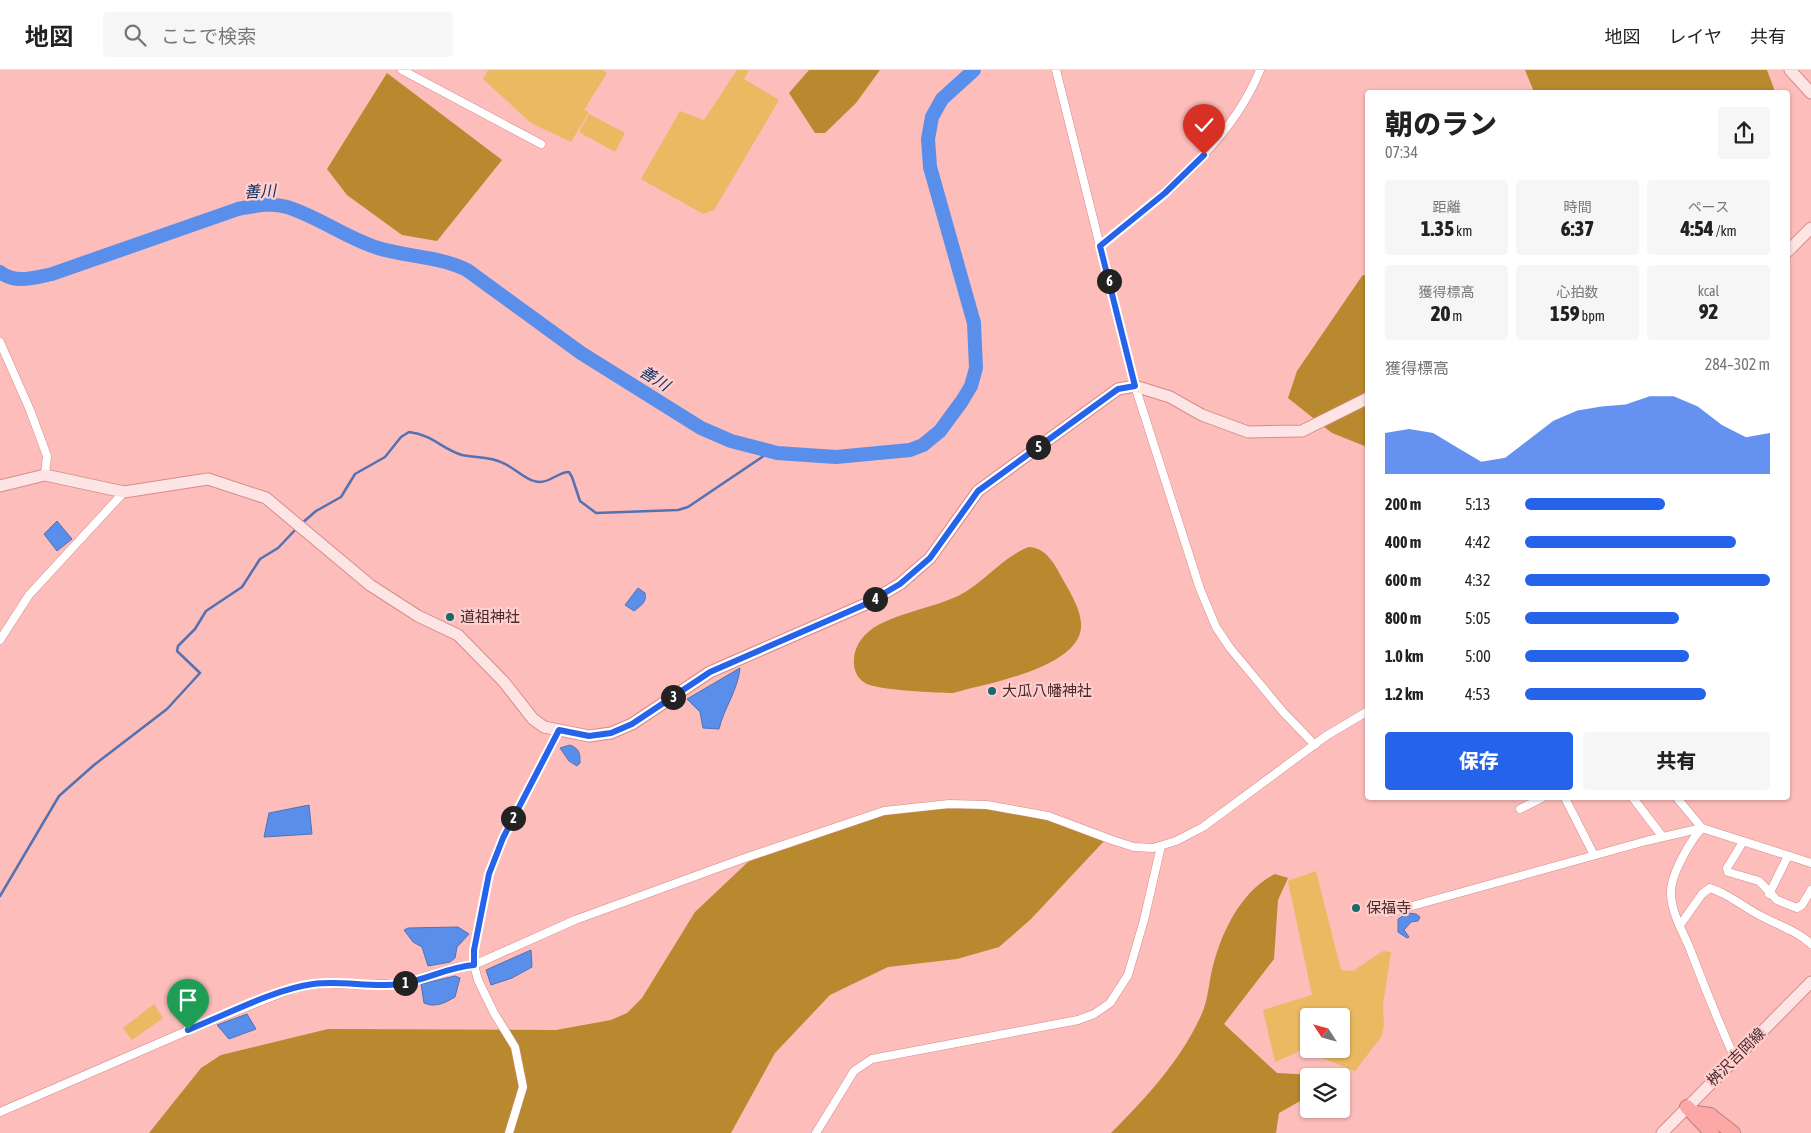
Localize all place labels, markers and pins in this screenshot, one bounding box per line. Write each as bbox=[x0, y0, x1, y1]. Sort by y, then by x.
pin bbox=[1183, 104, 1225, 155]
pin: 6 bbox=[1096, 268, 1122, 294]
pin: 5 bbox=[1026, 434, 1050, 460]
pin: 4 bbox=[862, 586, 888, 612]
place label: 道祖神社 bbox=[460, 608, 520, 625]
marker: 道祖神社 bbox=[444, 611, 456, 623]
place label: 大瓜八幡神社 bbox=[1002, 682, 1092, 699]
pin: 3 bbox=[660, 684, 686, 710]
marker: 大瓜八幡神社 bbox=[986, 685, 998, 697]
pin: 2 bbox=[500, 806, 526, 830]
place label: 保福寺 bbox=[1366, 899, 1411, 916]
marker: 保福寺 bbox=[1350, 902, 1362, 914]
pin: 1 bbox=[392, 970, 418, 996]
pin bbox=[167, 979, 209, 1030]

